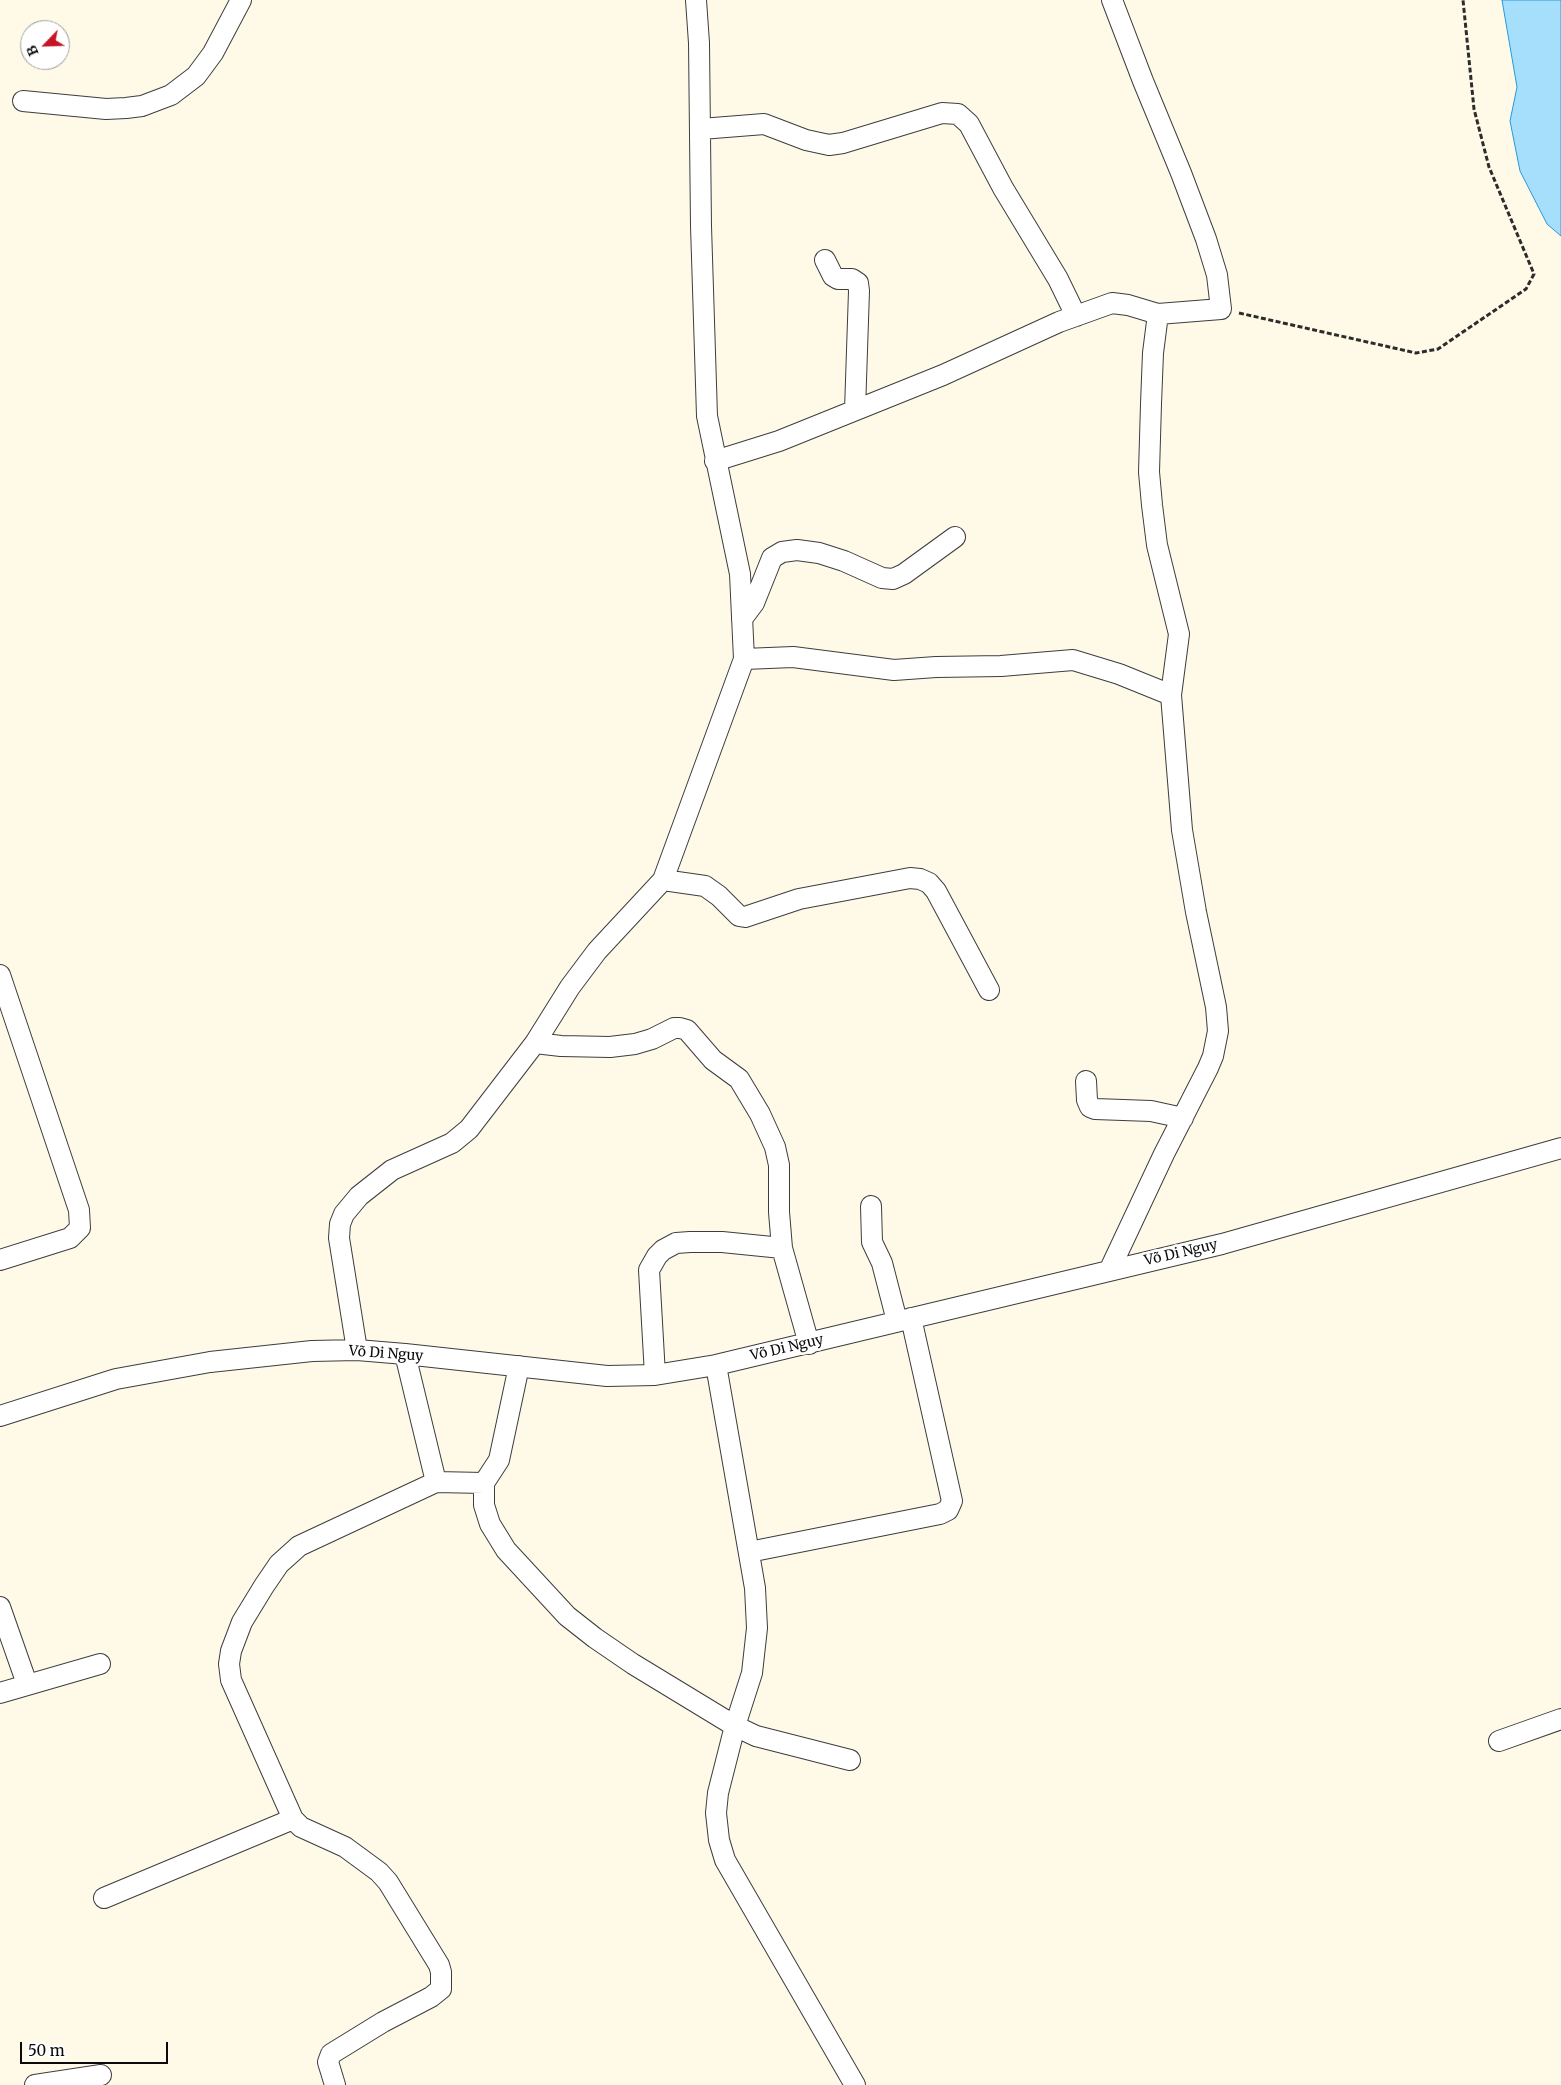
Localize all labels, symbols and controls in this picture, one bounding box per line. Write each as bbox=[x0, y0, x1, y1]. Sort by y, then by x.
north arrow bbox=[20, 20, 70, 70]
text: B bbox=[22, 43, 42, 59]
street label: Võ Di Nguy bbox=[1143, 1236, 1219, 1270]
street label: Võ Di Nguy bbox=[749, 1331, 825, 1365]
street label: Võ Di Nguy bbox=[348, 1343, 424, 1365]
scale bar bbox=[22, 2032, 170, 2064]
text: 50 m bbox=[28, 2041, 65, 2060]

